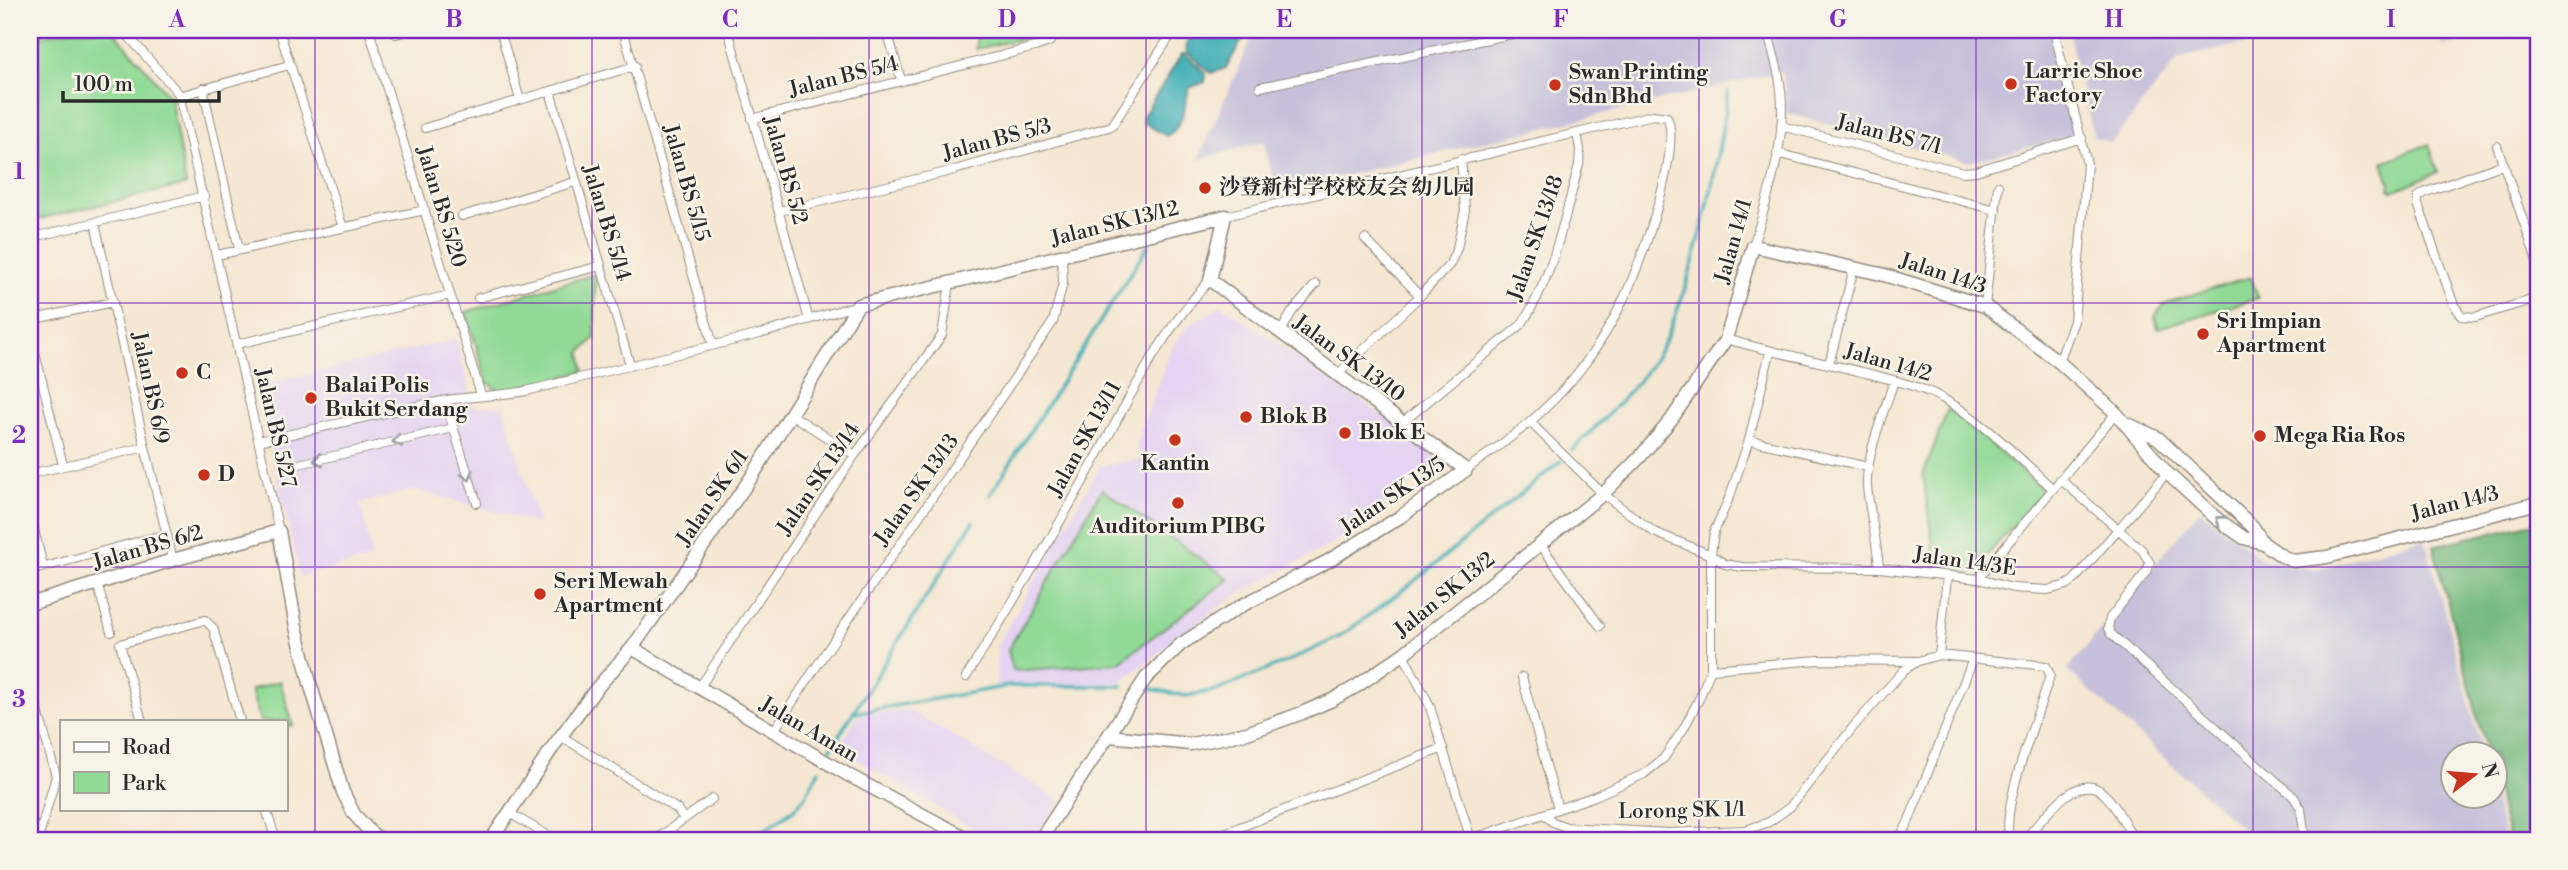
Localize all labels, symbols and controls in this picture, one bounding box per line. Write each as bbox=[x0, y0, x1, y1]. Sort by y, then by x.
text: A bbox=[168, 6, 186, 34]
text: B bbox=[445, 6, 463, 34]
text: C bbox=[722, 6, 738, 34]
text: D bbox=[998, 6, 1016, 34]
text: E bbox=[1276, 6, 1292, 34]
text: F bbox=[1553, 6, 1569, 34]
text: G bbox=[1829, 6, 1847, 34]
text: H bbox=[2105, 6, 2124, 34]
text: I bbox=[2387, 6, 2396, 34]
street label: Jalan BS 5/4 bbox=[785, 51, 902, 103]
place label: Larrie Shoe Factory bbox=[2025, 59, 2143, 109]
scale bar bbox=[63, 60, 219, 104]
place label: Swan Printing Sdn Bhd bbox=[1569, 60, 1709, 110]
text: 100 m bbox=[74, 72, 133, 98]
marker: Larrie Shoe Factory bbox=[2003, 76, 2019, 92]
marker: Swan Printing Sdn Bhd bbox=[1547, 77, 1563, 93]
street label: Jalan BS 7/1 bbox=[1832, 109, 1945, 161]
street label: Jalan BS 5/2 bbox=[757, 112, 813, 227]
street label: Jalan BS 5/3 bbox=[939, 113, 1054, 167]
street label: Jalan BS 5/15 bbox=[657, 121, 715, 245]
street label: Jalan BS 5/20 bbox=[410, 142, 472, 271]
text: 1 bbox=[13, 158, 25, 186]
street label: Jalan BS 5/14 bbox=[576, 161, 636, 284]
street label: Jalan SK 13/18 bbox=[1502, 172, 1570, 305]
place label: 沙登新村学校校友会 幼儿园 bbox=[1219, 175, 1474, 201]
marker: 沙登新村学校校友会 幼儿园 bbox=[1197, 180, 1213, 196]
street label: Jalan SK 13/12 bbox=[1047, 196, 1182, 253]
street label: Jalan 14/1 bbox=[1709, 196, 1758, 287]
street label: Jalan 14/3 bbox=[1895, 247, 1990, 300]
street label: Jalan SK 13/10 bbox=[1287, 309, 1410, 408]
place label: Sri Impian Apartment bbox=[2216, 309, 2327, 359]
marker: Sri Impian Apartment bbox=[2195, 326, 2211, 342]
street label: Jalan BS 6/9 bbox=[125, 329, 175, 446]
street label: Jalan 14/2 bbox=[1840, 338, 1935, 388]
place label: C bbox=[196, 360, 211, 386]
street label: Jalan BS 5/27 bbox=[248, 364, 302, 491]
marker: C bbox=[174, 365, 190, 381]
place label: Balai Polis Bukit Serdang bbox=[325, 373, 468, 423]
street label: Jalan SK 13/11 bbox=[1042, 377, 1127, 502]
marker: Balai Polis Bukit Serdang bbox=[303, 390, 319, 406]
place label: Blok B bbox=[1260, 404, 1327, 430]
marker: Blok B bbox=[1238, 409, 1254, 425]
street label: Jalan SK 13/14 bbox=[771, 418, 866, 541]
place label: Blok E bbox=[1359, 420, 1425, 446]
text: 2 bbox=[12, 422, 26, 450]
place label: Mega Ria Ros bbox=[2274, 423, 2405, 449]
marker: Blok E bbox=[1337, 425, 1353, 441]
marker: Mega Ria Ros bbox=[2252, 428, 2268, 444]
street label: Jalan SK 13/13 bbox=[868, 429, 965, 552]
marker: Kantin bbox=[1167, 432, 1183, 448]
one-way arrow bbox=[391, 433, 403, 448]
street label: Jalan SK 6/1 bbox=[671, 445, 755, 552]
one-way arrow bbox=[312, 451, 324, 466]
place label: Kantin bbox=[1141, 451, 1209, 477]
street label: Jalan SK 13/5 bbox=[1335, 451, 1450, 541]
place label: D bbox=[218, 462, 235, 488]
marker: D bbox=[196, 467, 212, 483]
one-way arrow bbox=[460, 469, 474, 481]
street label: Jalan 14/3 bbox=[2407, 481, 2502, 528]
marker: Auditorium PIBG bbox=[1170, 495, 1186, 511]
place label: Auditorium PIBG bbox=[1089, 514, 1266, 540]
one-way arrow bbox=[2215, 516, 2227, 529]
street label: Jalan BS 6/2 bbox=[89, 520, 206, 576]
street label: Jalan 14/3E bbox=[1911, 542, 2018, 582]
street label: Jalan SK 13/2 bbox=[1389, 547, 1500, 644]
place label: Seri Mewah Apartment bbox=[553, 569, 668, 619]
marker: Seri Mewah Apartment bbox=[532, 586, 548, 602]
text: 3 bbox=[12, 686, 26, 714]
street label: Jalan Aman bbox=[754, 691, 863, 769]
legend bbox=[60, 720, 287, 810]
text: Road bbox=[122, 735, 171, 761]
north arrow bbox=[2438, 740, 2508, 810]
text: N bbox=[2476, 760, 2503, 781]
text: Park bbox=[122, 771, 167, 797]
street label: Lorong SK 1/1 bbox=[1618, 797, 1746, 825]

